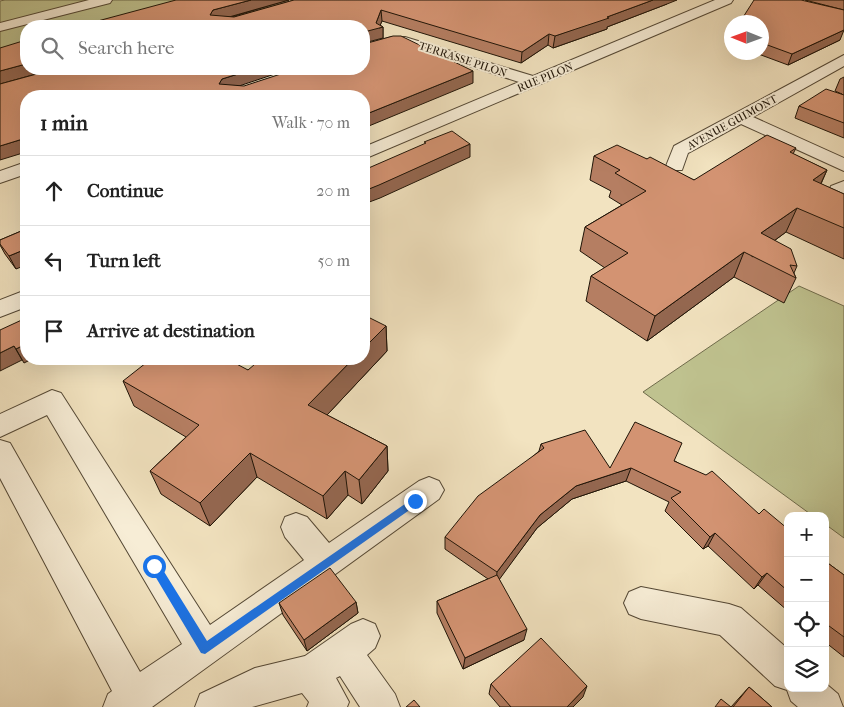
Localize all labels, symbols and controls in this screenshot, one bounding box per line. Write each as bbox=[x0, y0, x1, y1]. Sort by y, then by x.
north arrow bbox=[724, 15, 769, 60]
search box bbox=[20, 20, 370, 75]
icon: search bbox=[38, 34, 66, 62]
text: Search here bbox=[78, 37, 174, 59]
street label: TERRASSE PILON bbox=[417, 39, 509, 80]
street label: RUE PILON bbox=[515, 60, 576, 95]
street label: AVENUE GUIMONT bbox=[684, 92, 780, 153]
text: 1 min bbox=[40, 111, 88, 135]
text: Walk · 70 m bbox=[272, 113, 350, 132]
icon: ahead bbox=[40, 177, 68, 205]
text: Continue bbox=[87, 180, 163, 202]
text: 20 m bbox=[316, 181, 350, 200]
icon: left bbox=[40, 247, 68, 275]
text: Turn left bbox=[87, 250, 161, 272]
text: 50 m bbox=[318, 251, 350, 270]
icon: arrive bbox=[40, 317, 68, 345]
text: Arrive at destination bbox=[87, 320, 255, 342]
route end bbox=[404, 490, 427, 513]
map controls bbox=[784, 512, 829, 692]
button: + bbox=[784, 512, 829, 557]
route start bbox=[143, 555, 166, 578]
button: − bbox=[784, 557, 829, 602]
button: locate bbox=[784, 602, 829, 647]
button: layers bbox=[784, 647, 829, 692]

